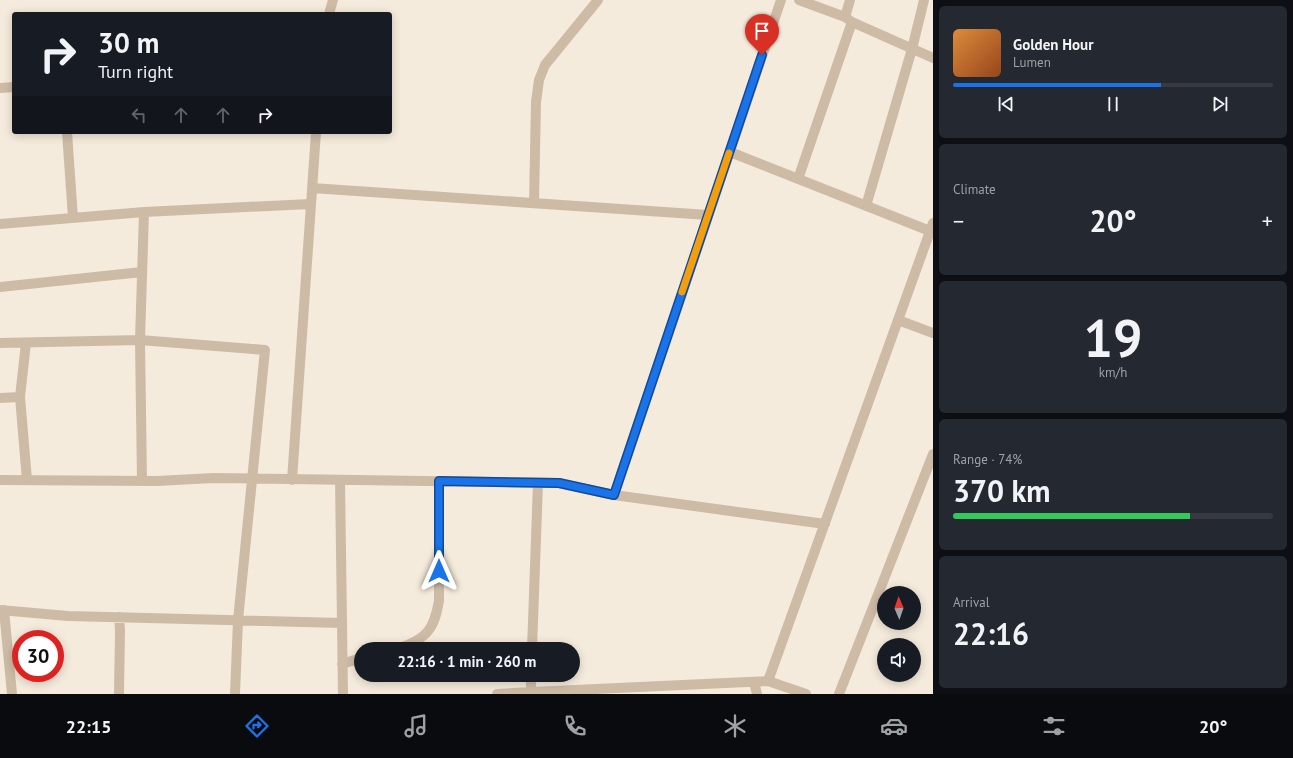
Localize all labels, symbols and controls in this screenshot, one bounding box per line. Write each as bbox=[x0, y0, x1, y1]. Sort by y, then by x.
pin bbox=[745, 14, 779, 55]
icon: arrive bbox=[751, 20, 773, 42]
text: 30 m bbox=[98, 24, 159, 61]
icon: right bbox=[32, 28, 84, 80]
text: Golden Hour bbox=[1013, 35, 1093, 54]
text: Lumen bbox=[1013, 54, 1051, 71]
text: Turn right bbox=[98, 60, 173, 83]
icon: previous bbox=[995, 93, 1017, 115]
icon: pause bbox=[1102, 93, 1124, 115]
icon: next bbox=[1209, 93, 1231, 115]
icon: left bbox=[128, 104, 150, 126]
icon: ahead bbox=[170, 104, 192, 126]
icon: ahead bbox=[212, 104, 234, 126]
icon: right bbox=[254, 104, 276, 126]
text: Climate bbox=[953, 181, 996, 198]
text: 20° bbox=[1089, 201, 1137, 240]
text: − bbox=[953, 207, 964, 235]
text: + bbox=[1262, 207, 1273, 235]
text: 19 bbox=[1084, 304, 1142, 371]
text: km/h bbox=[1099, 364, 1127, 381]
text: Range · 74% bbox=[953, 451, 1022, 468]
text: 370 km bbox=[953, 471, 1051, 510]
position arrow bbox=[418, 550, 460, 592]
north arrow bbox=[877, 586, 921, 630]
map controls bbox=[877, 586, 921, 682]
text: Arrival bbox=[953, 594, 989, 611]
text: 22:16 bbox=[953, 614, 1029, 653]
speed limit sign: 30 bbox=[12, 630, 64, 682]
button: sound bbox=[877, 638, 921, 682]
text: 22:16 · 1 min · 260 m bbox=[398, 652, 536, 671]
icon: directions bbox=[243, 712, 271, 740]
icon: music bbox=[402, 712, 430, 740]
icon: phone bbox=[561, 712, 589, 740]
icon: climate bbox=[721, 712, 749, 740]
icon: car bbox=[880, 712, 908, 740]
icon: filters bbox=[1040, 712, 1068, 740]
text: 22:15 bbox=[66, 715, 111, 738]
text: 20° bbox=[1199, 715, 1227, 738]

